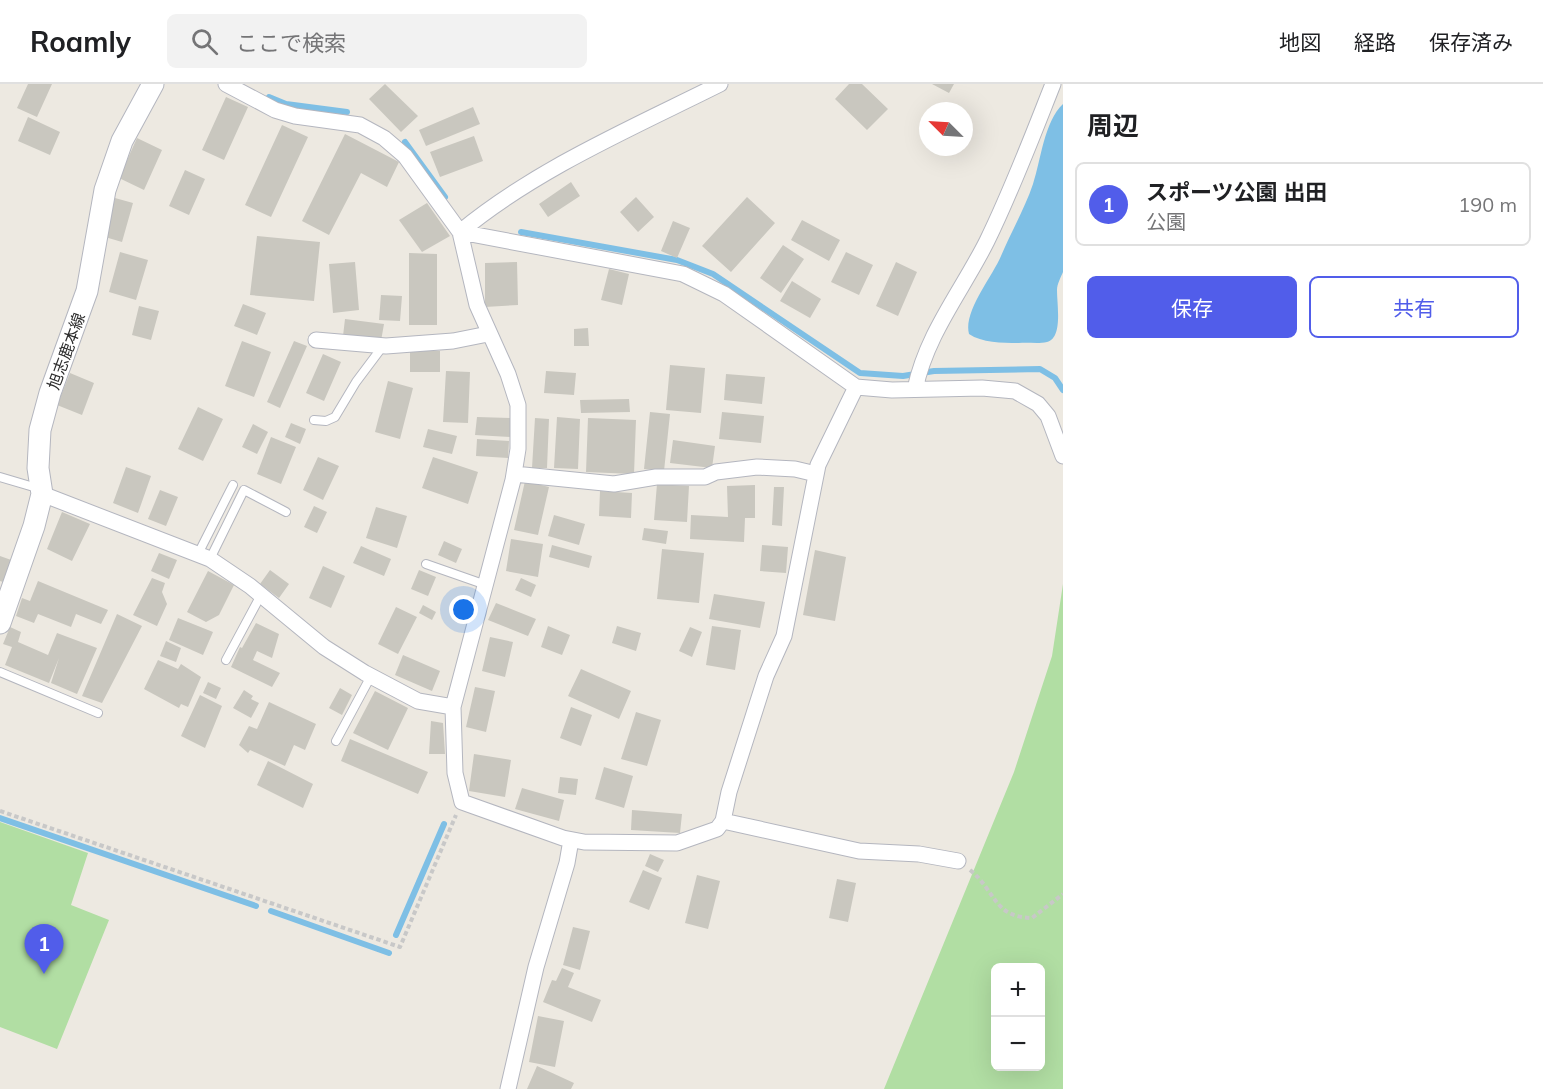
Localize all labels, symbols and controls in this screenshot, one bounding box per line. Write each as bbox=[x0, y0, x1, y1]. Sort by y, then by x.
search box bbox=[167, 14, 587, 68]
text: Roamly bbox=[30, 24, 131, 59]
icon: search bbox=[188, 25, 221, 58]
text: ここで検索 bbox=[236, 29, 346, 57]
text: 地図 bbox=[1279, 29, 1321, 55]
text: 経路 bbox=[1354, 29, 1396, 55]
text: 保存済み bbox=[1429, 29, 1513, 55]
north arrow bbox=[919, 102, 973, 156]
text: 周辺 bbox=[1087, 109, 1139, 142]
text: スポーツ公園 出田 bbox=[1146, 178, 1328, 206]
text: 1 bbox=[1103, 192, 1115, 217]
text: 190 m bbox=[1458, 192, 1517, 217]
text: 公園 bbox=[1146, 209, 1186, 234]
button: 保存 bbox=[1087, 276, 1297, 338]
button: 共有 bbox=[1309, 276, 1519, 338]
street label: 旭志鹿本線 bbox=[43, 310, 89, 392]
your location bbox=[449, 595, 478, 624]
pin: 1 bbox=[24, 924, 63, 974]
map controls bbox=[991, 963, 1045, 1071]
button: + bbox=[991, 963, 1045, 1017]
button: − bbox=[991, 1017, 1045, 1071]

